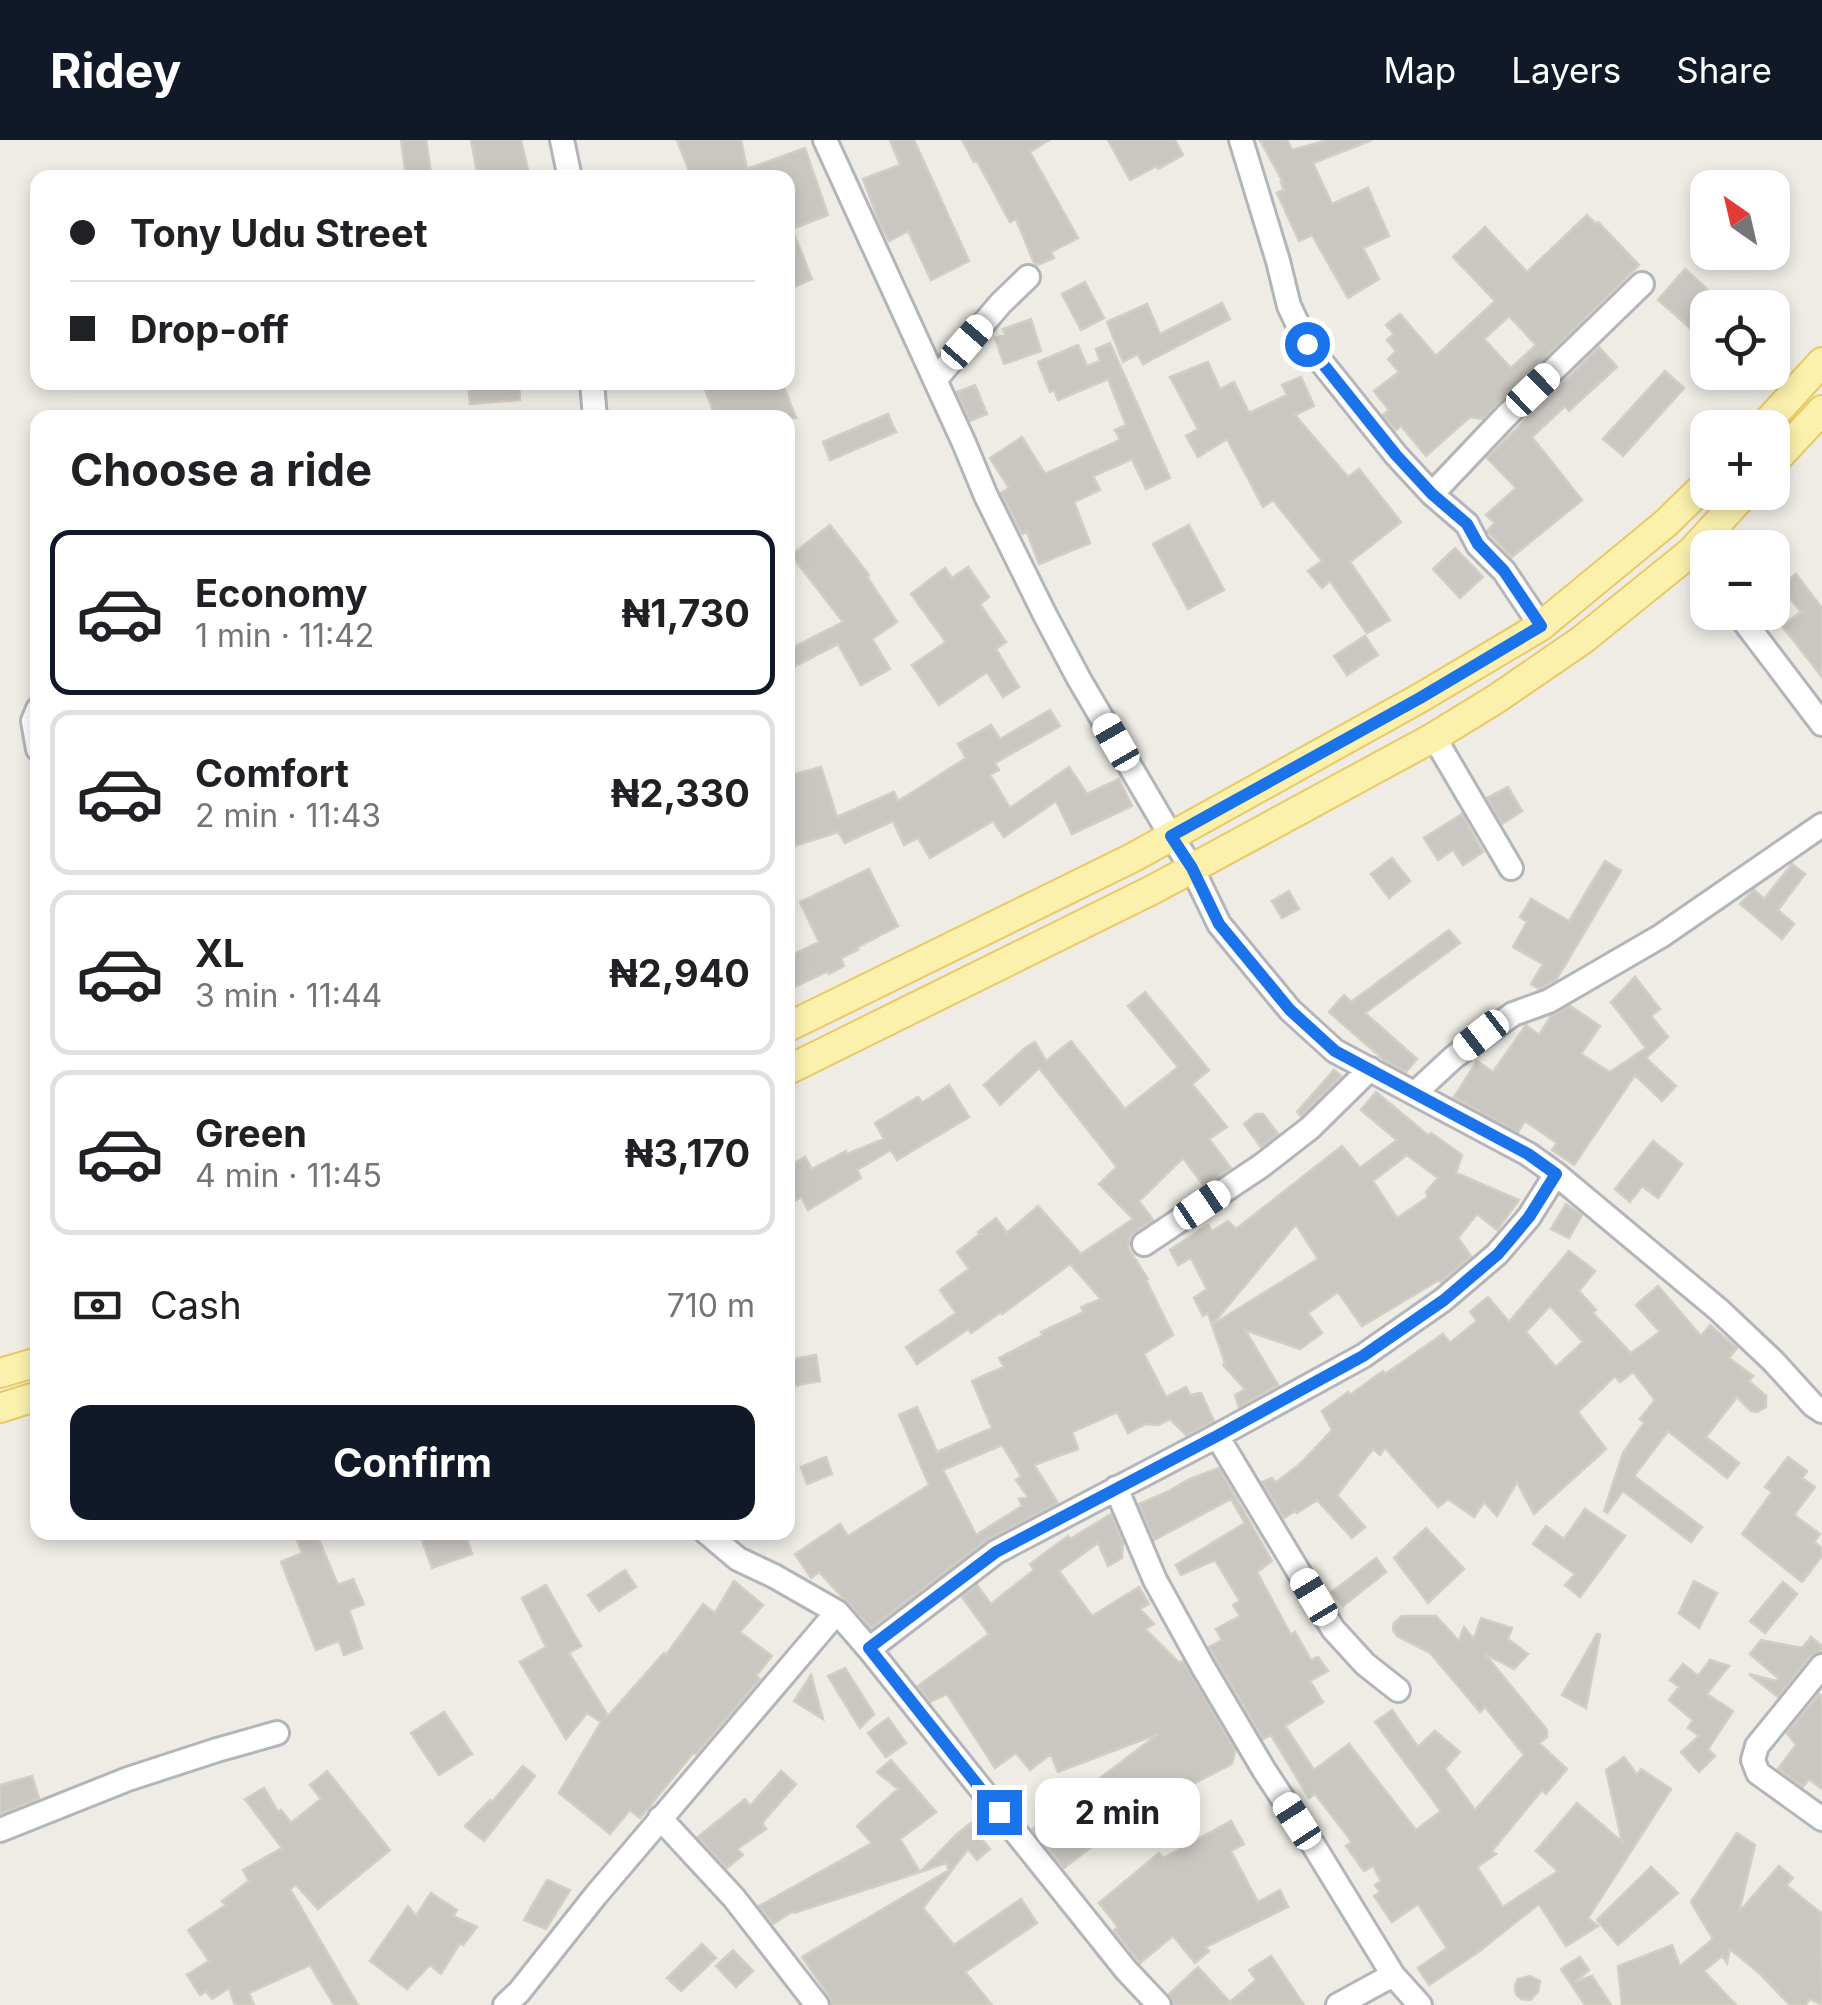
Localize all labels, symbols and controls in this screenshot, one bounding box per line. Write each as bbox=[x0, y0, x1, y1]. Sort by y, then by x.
text: Ridey bbox=[50, 41, 181, 100]
text: Map bbox=[1384, 49, 1456, 91]
text: Layers bbox=[1511, 49, 1621, 91]
text: Share bbox=[1676, 49, 1772, 91]
north arrow bbox=[1690, 170, 1790, 270]
map controls bbox=[1690, 170, 1790, 630]
text: Tony Udu Street bbox=[130, 210, 428, 256]
button: locate bbox=[1690, 290, 1790, 390]
text: Drop-off bbox=[130, 306, 289, 352]
car bbox=[936, 310, 998, 374]
route start bbox=[1285, 322, 1330, 367]
car bbox=[1501, 358, 1565, 422]
button: + bbox=[1690, 410, 1790, 510]
text: Choose a ride bbox=[70, 442, 372, 497]
button: − bbox=[1690, 530, 1790, 630]
icon: car bbox=[75, 568, 165, 658]
text: Economy bbox=[195, 570, 368, 616]
text: ₦1,730 bbox=[621, 590, 750, 636]
text: 1 min · 11:42 bbox=[195, 616, 374, 655]
car bbox=[1088, 709, 1144, 775]
icon: car bbox=[75, 748, 165, 838]
text: Comfort bbox=[195, 750, 349, 796]
text: ₦2,330 bbox=[611, 770, 750, 816]
text: 2 min · 11:43 bbox=[195, 796, 381, 835]
icon: car bbox=[75, 928, 165, 1018]
text: XL bbox=[195, 930, 245, 976]
text: ₦2,940 bbox=[609, 950, 750, 996]
text: 3 min · 11:44 bbox=[195, 976, 382, 1015]
car bbox=[1448, 1005, 1514, 1065]
icon: car bbox=[75, 1108, 165, 1198]
text: Green bbox=[195, 1110, 307, 1156]
text: ₦3,170 bbox=[625, 1130, 750, 1176]
text: 4 min · 11:45 bbox=[195, 1156, 382, 1195]
car bbox=[1169, 1176, 1235, 1234]
icon: cash bbox=[70, 1278, 125, 1333]
text: Cash bbox=[150, 1282, 242, 1328]
text: 710 m bbox=[667, 1286, 755, 1325]
button: Confirm bbox=[70, 1405, 755, 1520]
car bbox=[1286, 1564, 1342, 1630]
callout: 2 min bbox=[1034, 1777, 1199, 1847]
car bbox=[1268, 1788, 1326, 1854]
route end bbox=[977, 1790, 1022, 1835]
text: 2 min bbox=[1075, 1793, 1160, 1832]

